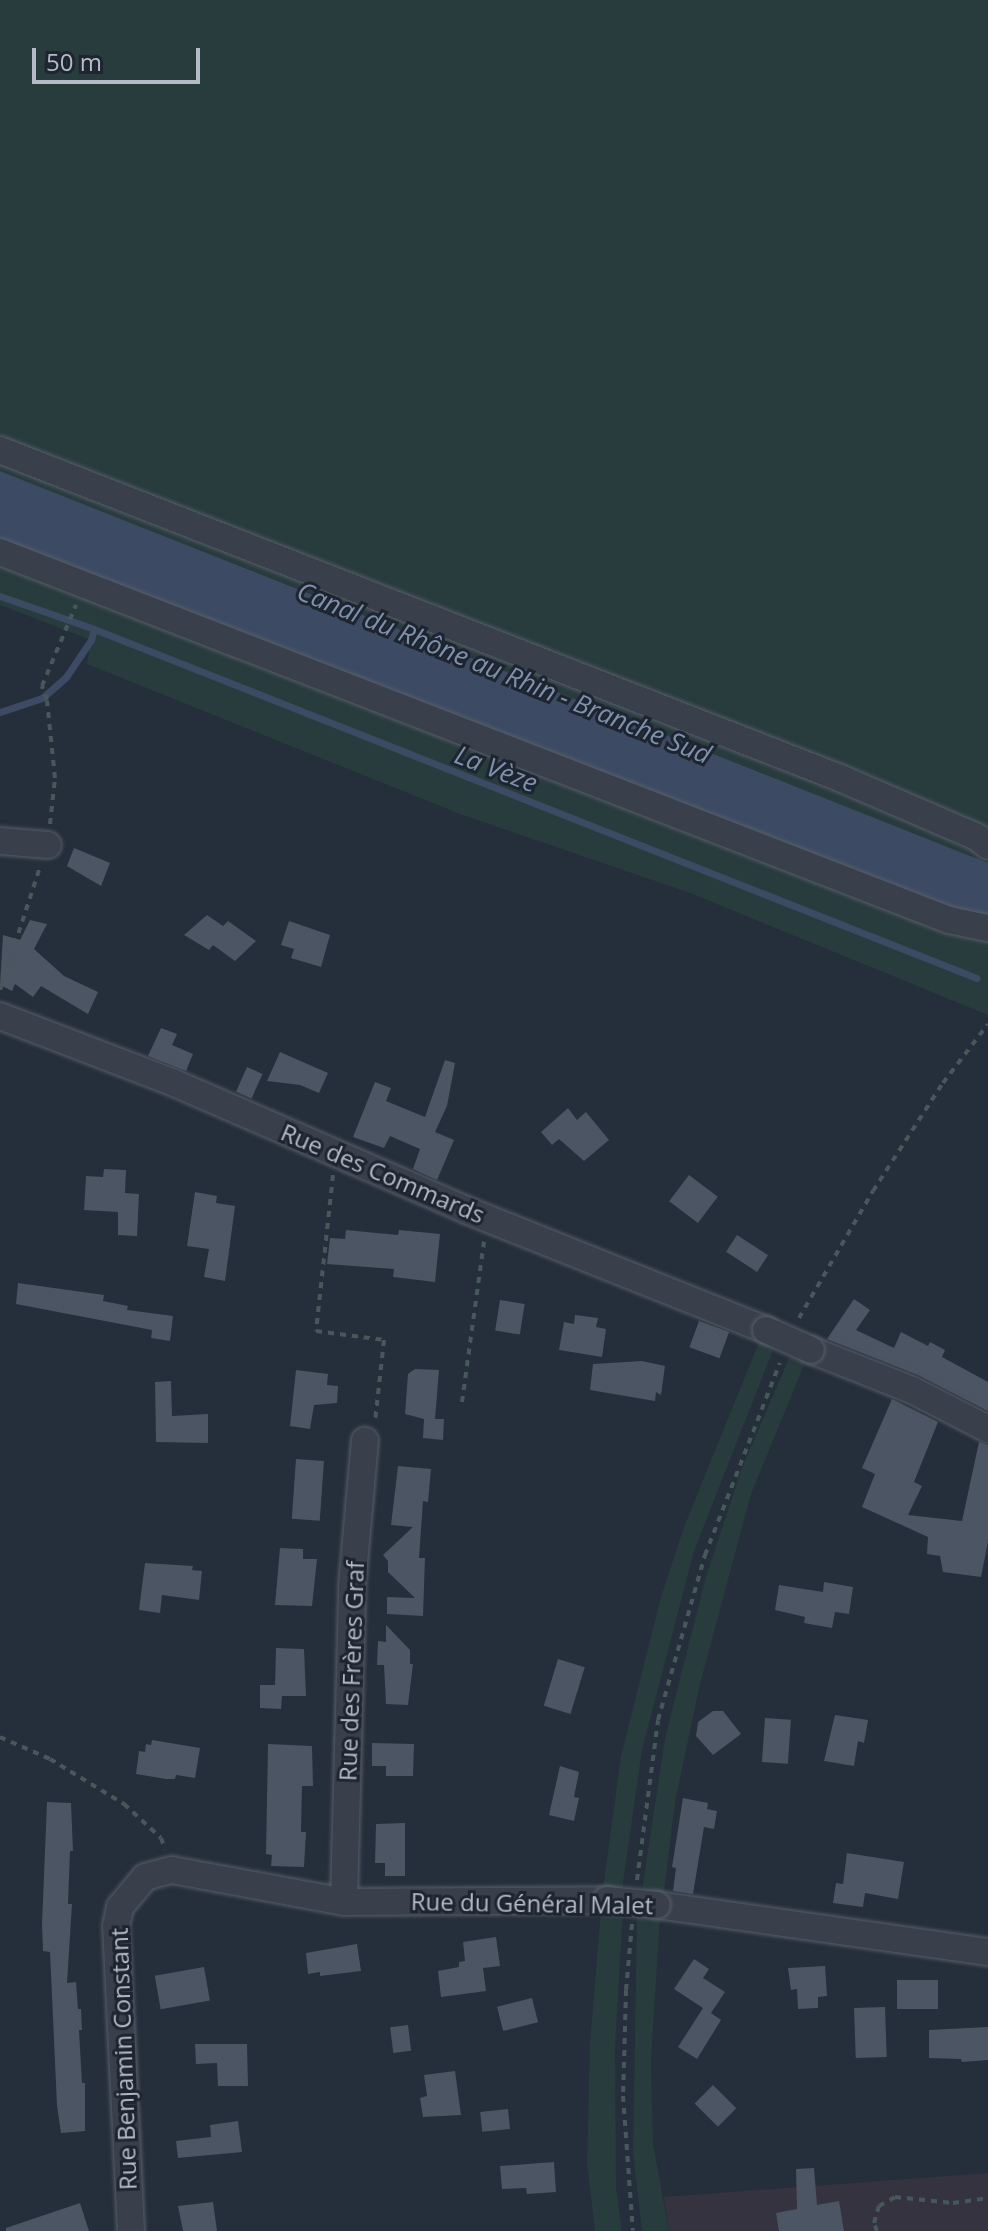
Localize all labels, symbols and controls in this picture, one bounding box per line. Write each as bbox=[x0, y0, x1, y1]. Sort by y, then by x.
scale bar bbox=[36, 32, 204, 82]
text: 50 m bbox=[46, 45, 102, 78]
water label: Canal du Rhône au Rhin - Branche Sud bbox=[293, 575, 715, 771]
water label: La Vèze bbox=[450, 739, 542, 799]
street label: Rue des Commards bbox=[277, 1117, 489, 1229]
street label: Rue des Frères Graf bbox=[333, 1560, 369, 1782]
street label: Rue du Général Malet bbox=[411, 1886, 653, 1920]
street label: Rue Benjamin Constant bbox=[104, 1927, 142, 2191]

